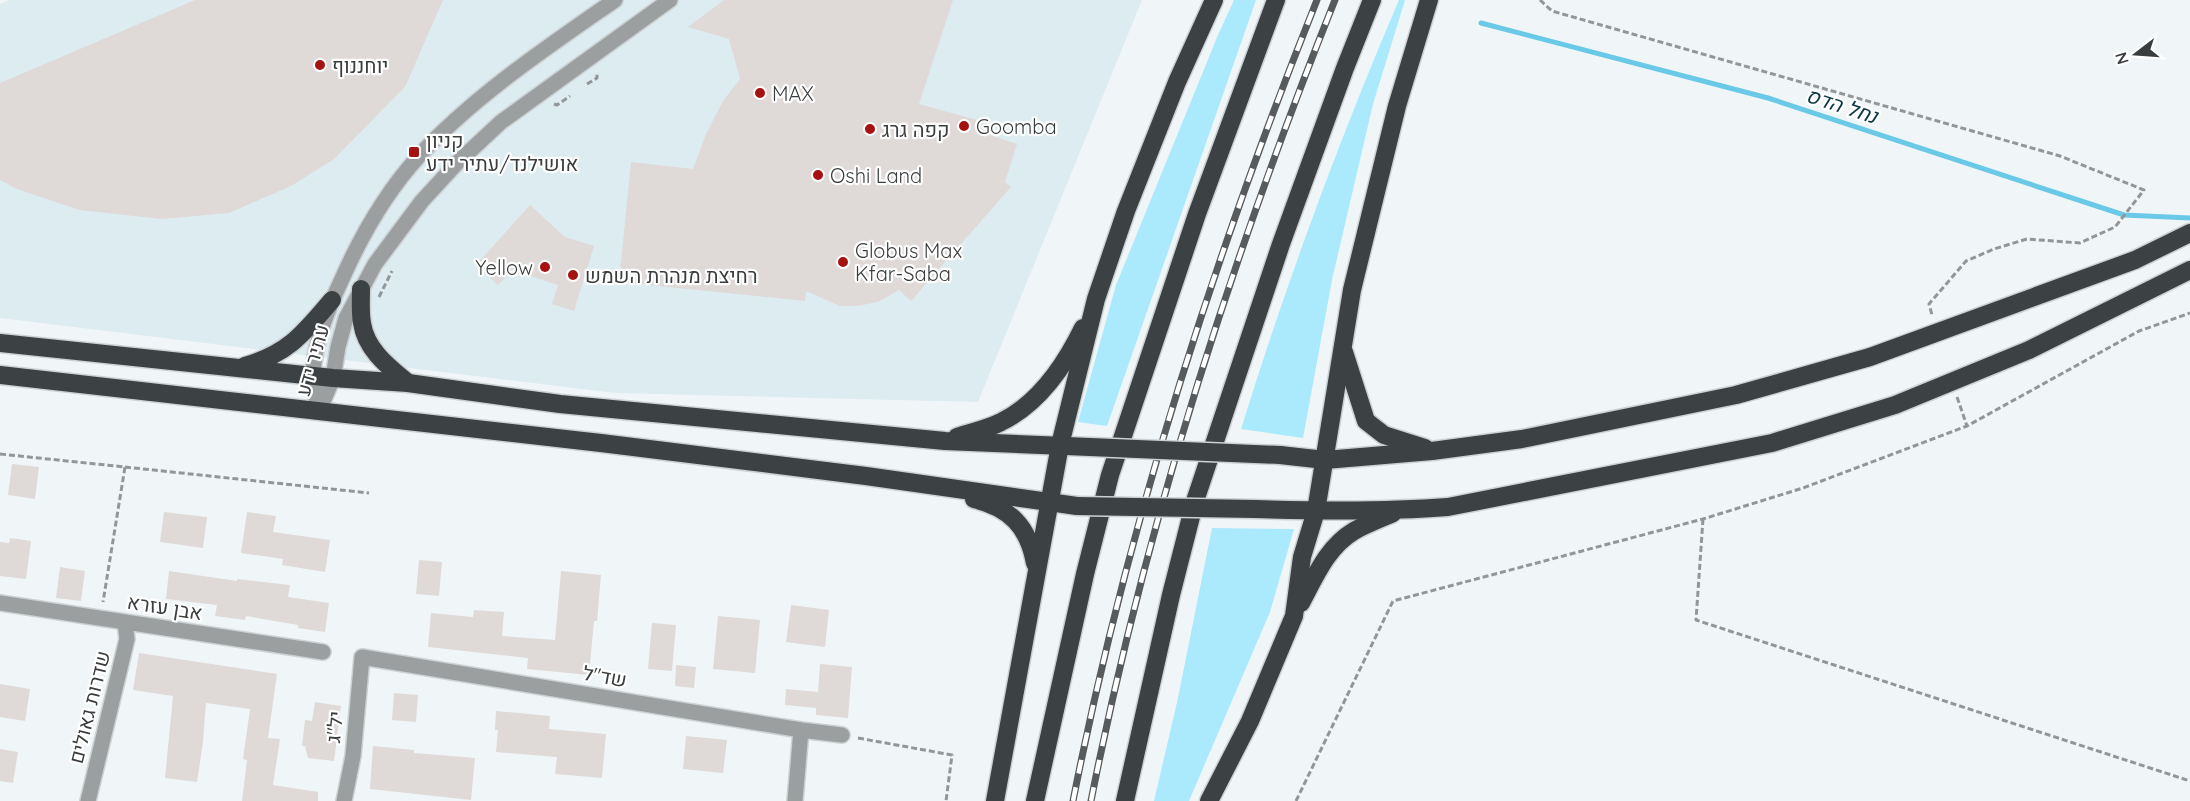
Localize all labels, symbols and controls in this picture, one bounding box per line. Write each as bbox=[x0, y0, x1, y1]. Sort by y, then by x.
north arrow bbox=[2106, 24, 2166, 84]
text: N bbox=[2110, 50, 2133, 67]
place label: יוחננוף bbox=[332, 53, 388, 78]
marker: יוחננוף bbox=[313, 58, 327, 72]
place label: MAX bbox=[772, 81, 814, 106]
water label: נחל הדס bbox=[1803, 81, 1882, 129]
marker: MAX bbox=[753, 86, 767, 100]
place label: Goomba bbox=[976, 114, 1057, 139]
place label: קפה גרג bbox=[882, 117, 949, 142]
marker: Goomba bbox=[957, 119, 971, 133]
marker: קפה גרג bbox=[863, 122, 877, 136]
place label: קניון אושילנד/עתיר ידע bbox=[426, 128, 578, 176]
marker: קניון אושילנד/עתיר ידע bbox=[407, 145, 421, 159]
place label: Oshi Land bbox=[830, 163, 922, 188]
marker: Oshi Land bbox=[811, 168, 825, 182]
place label: Globus Max Kfar-Saba bbox=[855, 238, 962, 286]
place label: Yellow bbox=[475, 255, 533, 280]
marker: Globus Max Kfar-Saba bbox=[836, 255, 850, 269]
marker: Yellow bbox=[538, 260, 552, 274]
place label: רחיצת מנהרת השמש bbox=[585, 263, 758, 288]
marker: רחיצת מנהרת השמש bbox=[566, 268, 580, 282]
street label: עתיר ידע bbox=[290, 321, 334, 399]
street label: אבן עזרא bbox=[126, 589, 204, 625]
street label: שדרות גאולים bbox=[63, 648, 115, 766]
street label: שד"ל bbox=[581, 660, 629, 692]
street label: יל"ג bbox=[320, 710, 348, 744]

